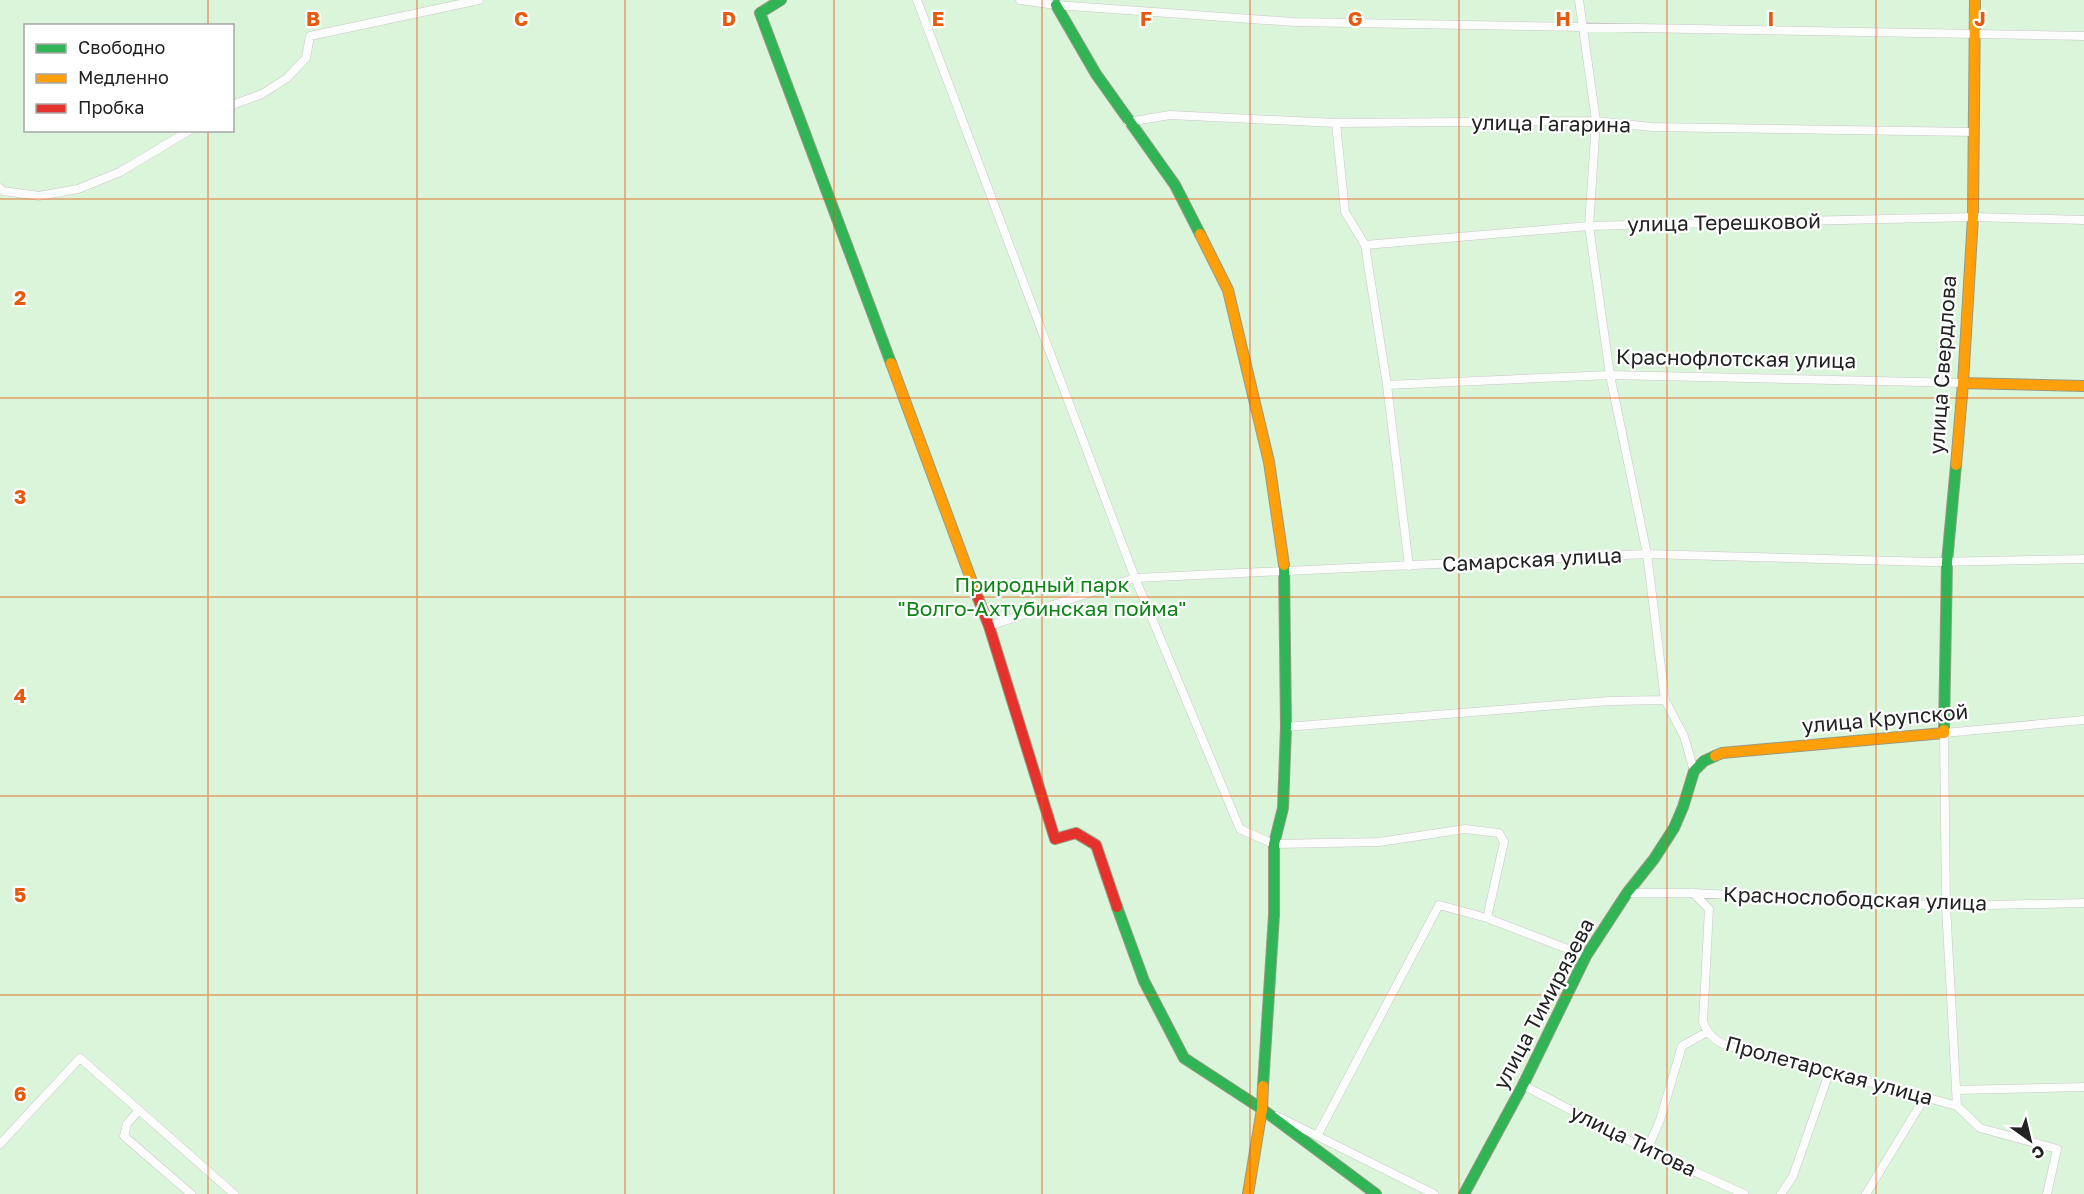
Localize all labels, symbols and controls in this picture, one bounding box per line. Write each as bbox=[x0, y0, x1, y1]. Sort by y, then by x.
text: B bbox=[306, 6, 320, 30]
text: C bbox=[514, 6, 528, 30]
text: D bbox=[722, 6, 736, 30]
text: E bbox=[932, 6, 944, 30]
text: F bbox=[1140, 6, 1152, 30]
text: G bbox=[1348, 6, 1362, 30]
text: H bbox=[1555, 6, 1571, 30]
text: I bbox=[1768, 6, 1774, 30]
text: J bbox=[1974, 6, 1986, 30]
legend bbox=[24, 24, 234, 132]
text: Свободно bbox=[78, 36, 165, 58]
text: Медленно bbox=[78, 66, 169, 88]
text: Пробка bbox=[78, 96, 144, 118]
street label: улица Гагарина bbox=[1471, 109, 1631, 137]
street label: улица Терешковой bbox=[1627, 207, 1821, 237]
street label: улица Свердлова bbox=[1923, 274, 1961, 455]
text: 2 bbox=[14, 285, 26, 309]
street label: Краснофлотская улица bbox=[1616, 343, 1856, 373]
text: 3 bbox=[14, 484, 26, 508]
street label: Самарская улица bbox=[1441, 541, 1622, 577]
park label: Природный парк "Волго-Ахтубинская пойма" bbox=[898, 571, 1186, 621]
text: 4 bbox=[14, 683, 26, 707]
street label: улица Крупской bbox=[1801, 698, 1969, 738]
street label: Краснослободская улица bbox=[1723, 880, 1988, 916]
text: 5 bbox=[14, 882, 26, 906]
street label: улица Тимирязева bbox=[1487, 913, 1599, 1094]
street label: Пролетарская улица bbox=[1723, 1030, 1936, 1110]
text: 6 bbox=[14, 1081, 26, 1105]
street label: улица Титова bbox=[1566, 1098, 1701, 1182]
north arrow bbox=[2000, 1110, 2060, 1170]
text: С bbox=[2028, 1141, 2049, 1164]

